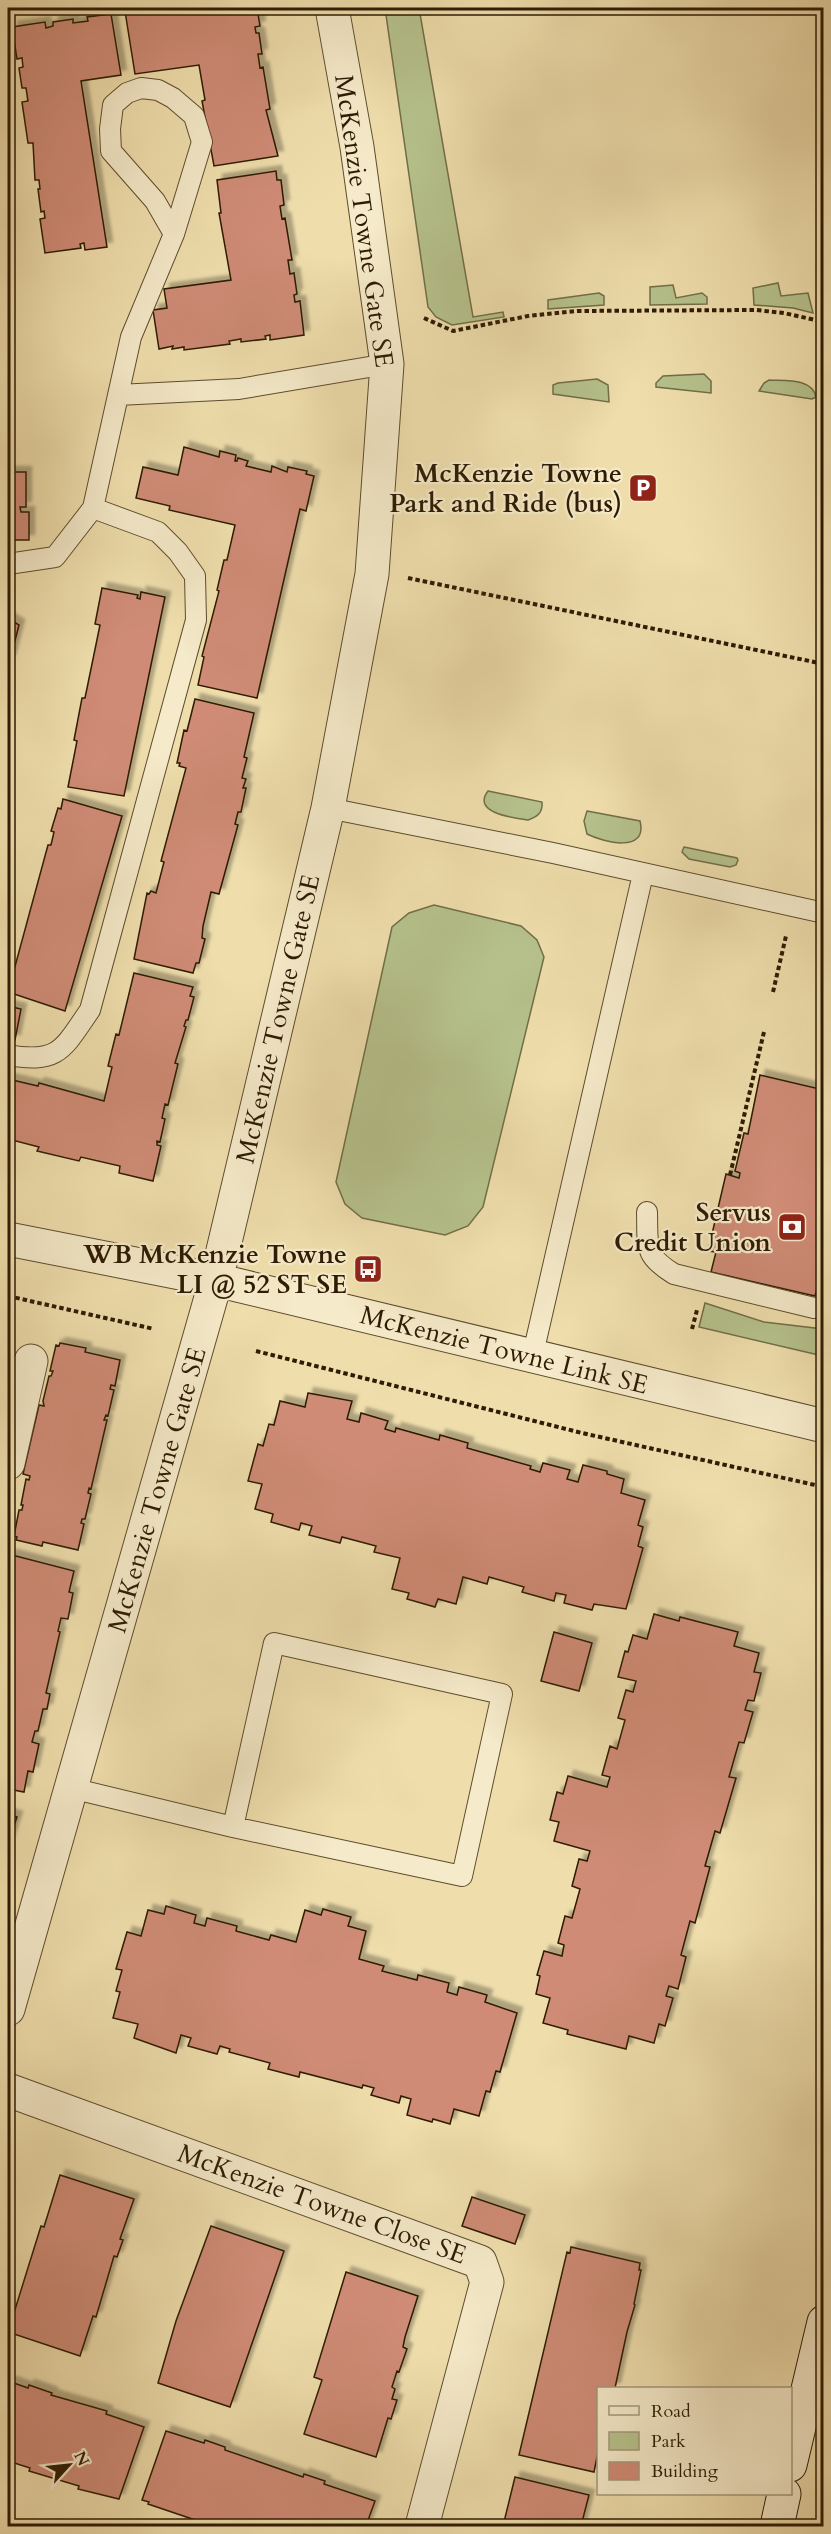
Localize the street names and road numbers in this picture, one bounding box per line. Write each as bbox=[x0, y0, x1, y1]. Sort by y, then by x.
street label: McKenzie Towne Gate SE bbox=[326, 72, 402, 370]
street label: McKenzie Towne Gate SE bbox=[228, 871, 328, 1167]
street label: McKenzie Towne Link SE bbox=[356, 1297, 652, 1403]
street label: McKenzie Towne Gate SE bbox=[99, 1343, 215, 1637]
street label: McKenzie Towne Close SE bbox=[173, 2135, 471, 2273]

